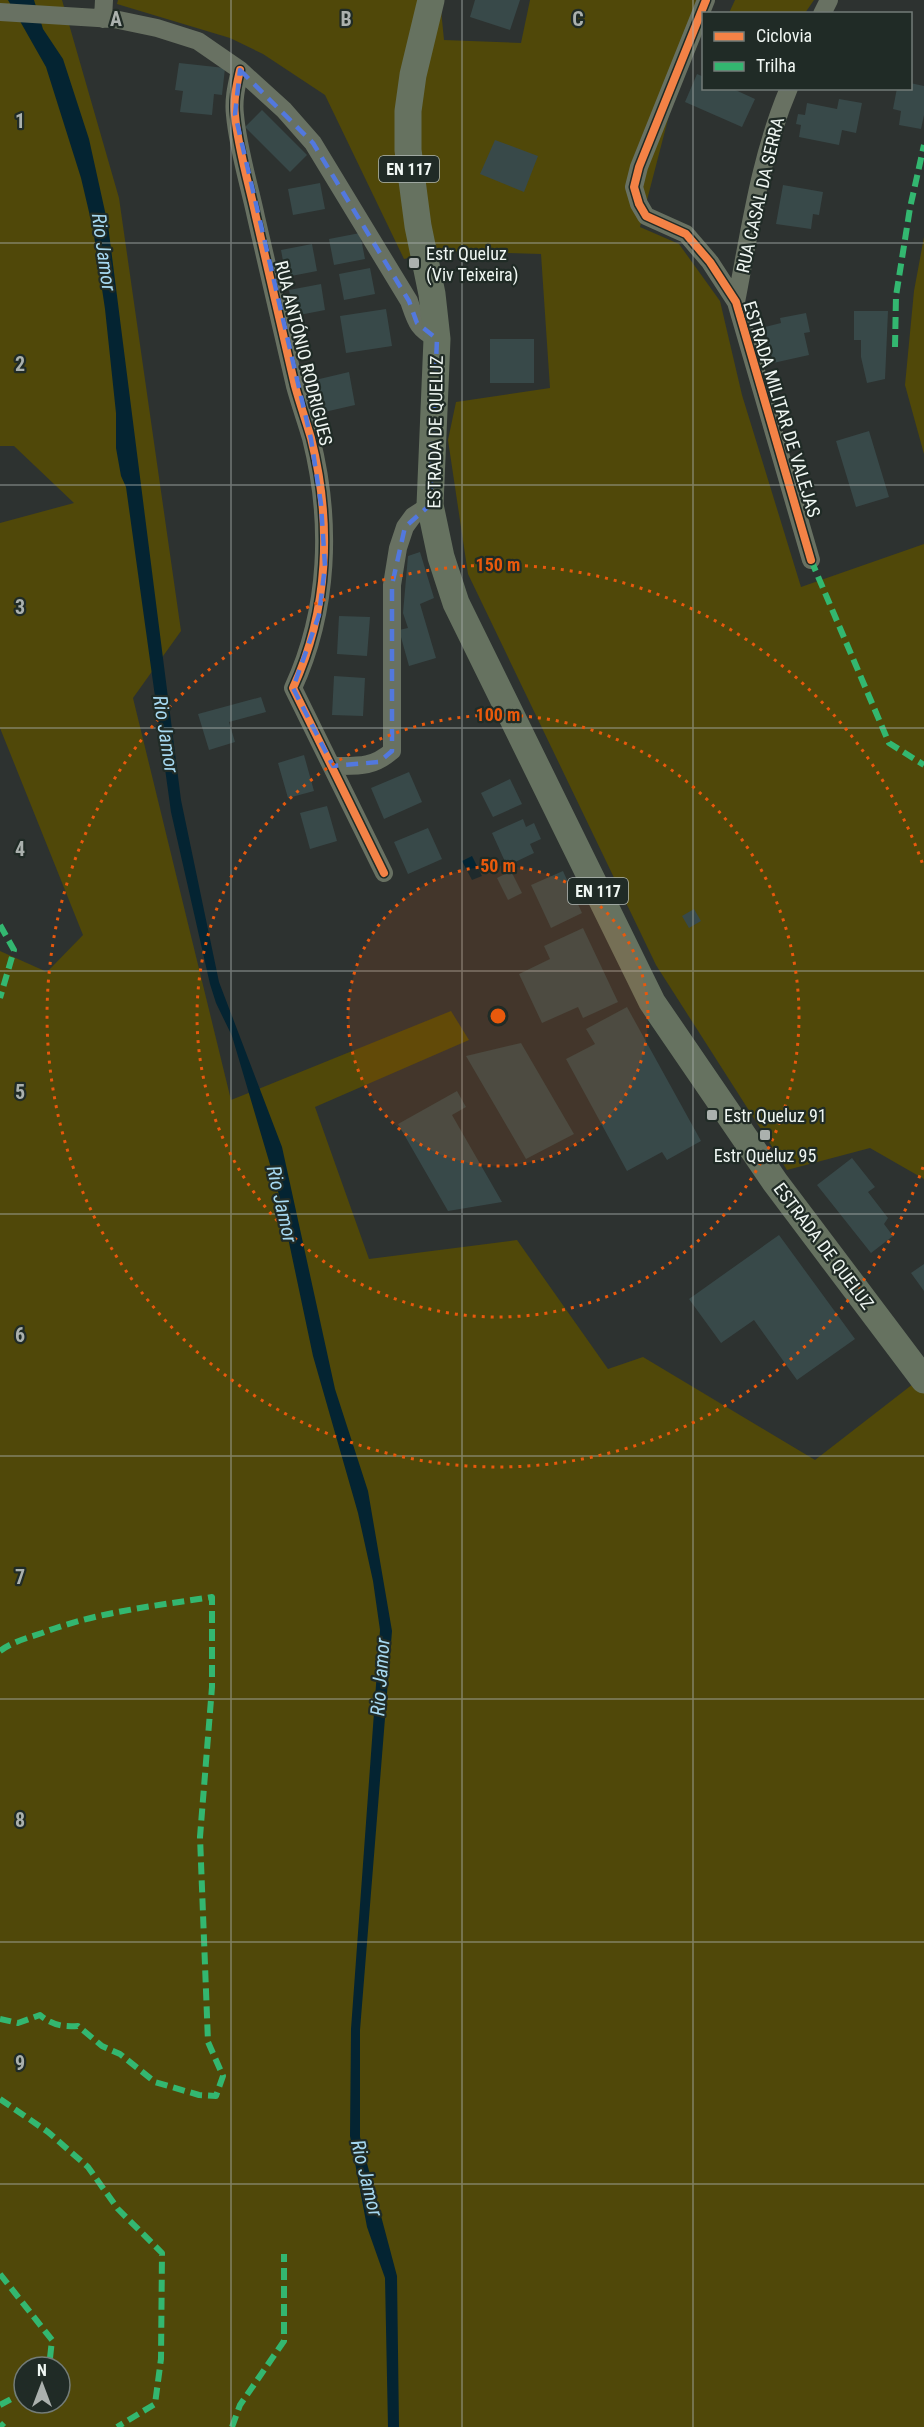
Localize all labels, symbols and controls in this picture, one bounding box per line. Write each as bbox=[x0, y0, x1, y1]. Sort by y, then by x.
text: A bbox=[110, 7, 122, 31]
text: B bbox=[340, 7, 352, 31]
text: C bbox=[572, 7, 584, 31]
legend bbox=[702, 12, 912, 90]
text: Ciclovia bbox=[756, 25, 812, 46]
text: Trilha bbox=[756, 55, 796, 76]
text: 1 bbox=[15, 109, 25, 133]
street label: RUA CASAL DA SERRA bbox=[732, 114, 788, 275]
road number: EN 117 bbox=[379, 156, 439, 182]
water label: Rio Jamor bbox=[87, 212, 121, 293]
place label: Estr Queluz (Viv Teixeira) bbox=[426, 243, 518, 286]
marker: Estr Queluz (Viv Teixeira) bbox=[407, 256, 421, 270]
street label: RUA ANTÓNIO RODRIGUES bbox=[271, 259, 337, 447]
street label: ESTRADA MILITAR DE VALEJAS bbox=[739, 298, 825, 520]
text: 2 bbox=[15, 352, 25, 376]
street label: ESTRADA DE QUELUZ bbox=[423, 355, 447, 509]
text: 150 m bbox=[476, 554, 520, 575]
text: 3 bbox=[15, 595, 25, 619]
water label: Rio Jamor bbox=[148, 694, 184, 775]
text: 100 m bbox=[476, 704, 520, 725]
text: 4 bbox=[15, 837, 25, 861]
text: 50 m bbox=[480, 855, 516, 876]
road number: EN 117 bbox=[568, 878, 628, 904]
centre of rings bbox=[488, 1006, 508, 1026]
text: 5 bbox=[15, 1080, 25, 1104]
place label: Estr Queluz 91 bbox=[724, 1105, 827, 1126]
marker: Estr Queluz 91 bbox=[705, 1108, 719, 1122]
marker: Estr Queluz 95 bbox=[758, 1128, 772, 1142]
place label: Estr Queluz 95 bbox=[714, 1145, 816, 1166]
water label: Rio Jamor bbox=[262, 1163, 303, 1246]
street label: ESTRADA DE QUELUZ bbox=[770, 1179, 878, 1313]
text: 6 bbox=[15, 1323, 25, 1347]
text: 7 bbox=[15, 1565, 25, 1589]
water label: Rio Jamor bbox=[365, 1636, 395, 1717]
text: 8 bbox=[15, 1808, 25, 1832]
text: 9 bbox=[15, 2051, 25, 2075]
water label: Rio Jamor bbox=[346, 2137, 388, 2220]
north arrow bbox=[12, 2355, 72, 2415]
text: N bbox=[37, 2361, 47, 2380]

